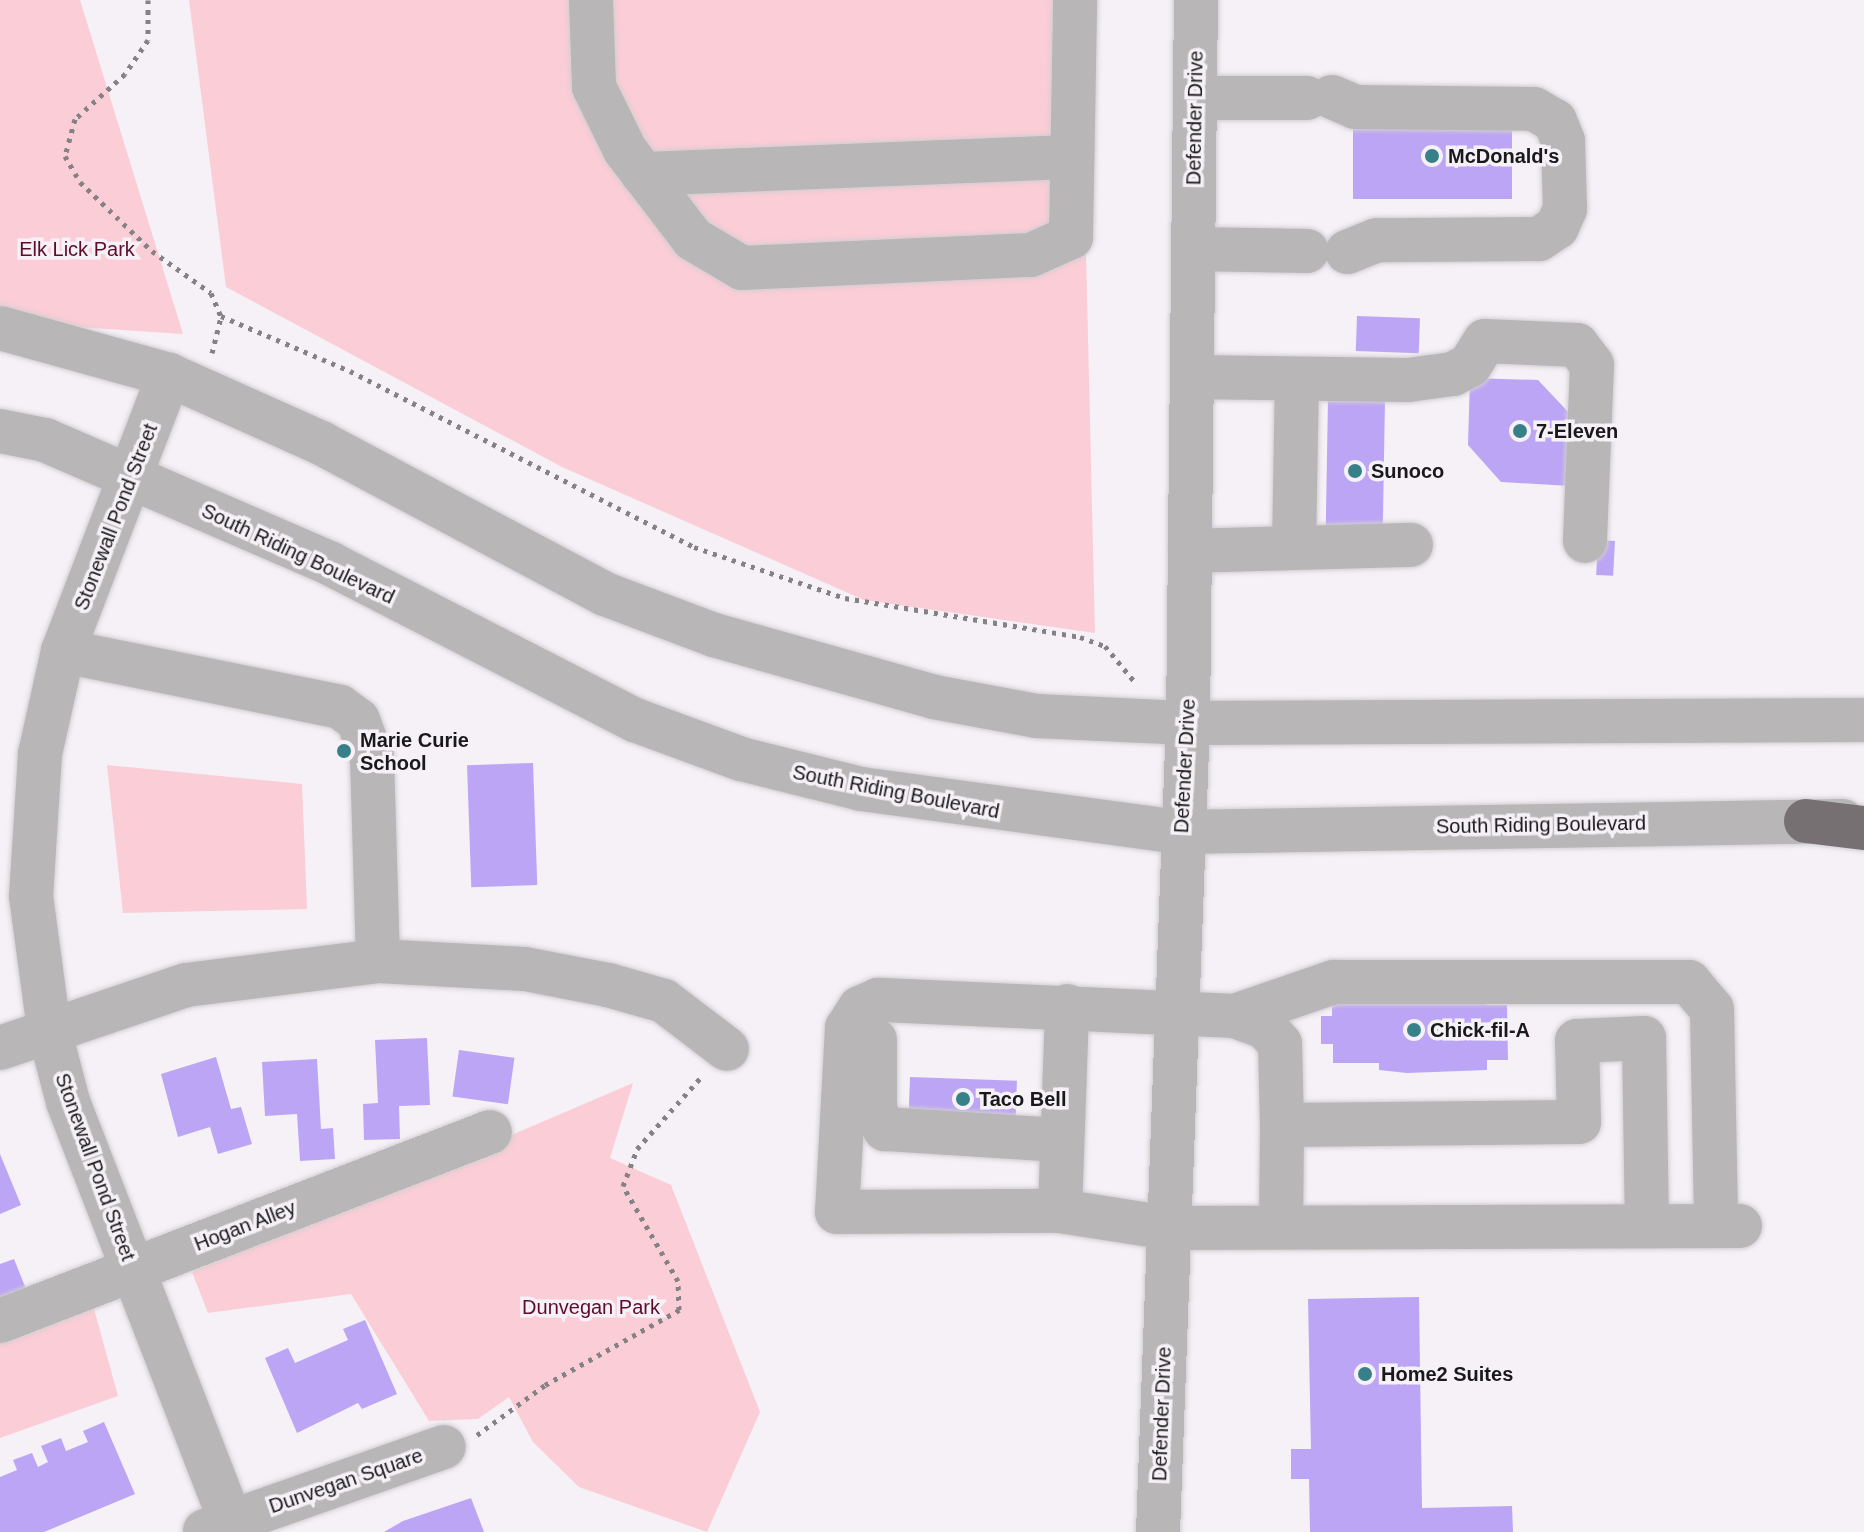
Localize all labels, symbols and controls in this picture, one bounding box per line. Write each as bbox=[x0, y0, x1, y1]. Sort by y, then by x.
street label: Defender Drive bbox=[1182, 51, 1208, 185]
place label: McDonald's bbox=[1448, 144, 1559, 168]
marker: McDonald's bbox=[1423, 147, 1441, 165]
park label: Elk Lick Park bbox=[19, 237, 135, 261]
place label: 7-Eleven bbox=[1536, 419, 1618, 443]
street label: Stonewall Pond Street bbox=[69, 420, 163, 614]
marker: 7-Eleven bbox=[1511, 422, 1529, 440]
place label: Sunoco bbox=[1371, 459, 1444, 483]
marker: Sunoco bbox=[1346, 462, 1364, 480]
street label: South Riding Boulevard bbox=[198, 499, 398, 609]
street label: Defender Drive bbox=[1169, 698, 1201, 834]
place label: Marie Curie School bbox=[360, 728, 469, 775]
marker: Marie Curie School bbox=[335, 742, 353, 760]
street label: South Riding Boulevard bbox=[791, 760, 1001, 824]
street label: South Riding Boulevard bbox=[1436, 811, 1646, 839]
place label: Chick-fil-A bbox=[1430, 1018, 1530, 1042]
marker: Chick-fil-A bbox=[1405, 1021, 1423, 1039]
street label: Stonewall Pond Street bbox=[50, 1070, 140, 1264]
place label: Taco Bell bbox=[979, 1087, 1066, 1111]
marker: Taco Bell bbox=[954, 1090, 972, 1108]
street label: Hogan Alley bbox=[190, 1195, 300, 1257]
park label: Dunvegan Park bbox=[522, 1295, 660, 1319]
street label: Defender Drive bbox=[1148, 1346, 1176, 1482]
place label: Home2 Suites bbox=[1381, 1362, 1513, 1386]
marker: Home2 Suites bbox=[1356, 1365, 1374, 1383]
street label: Dunvegan Square bbox=[266, 1443, 426, 1519]

